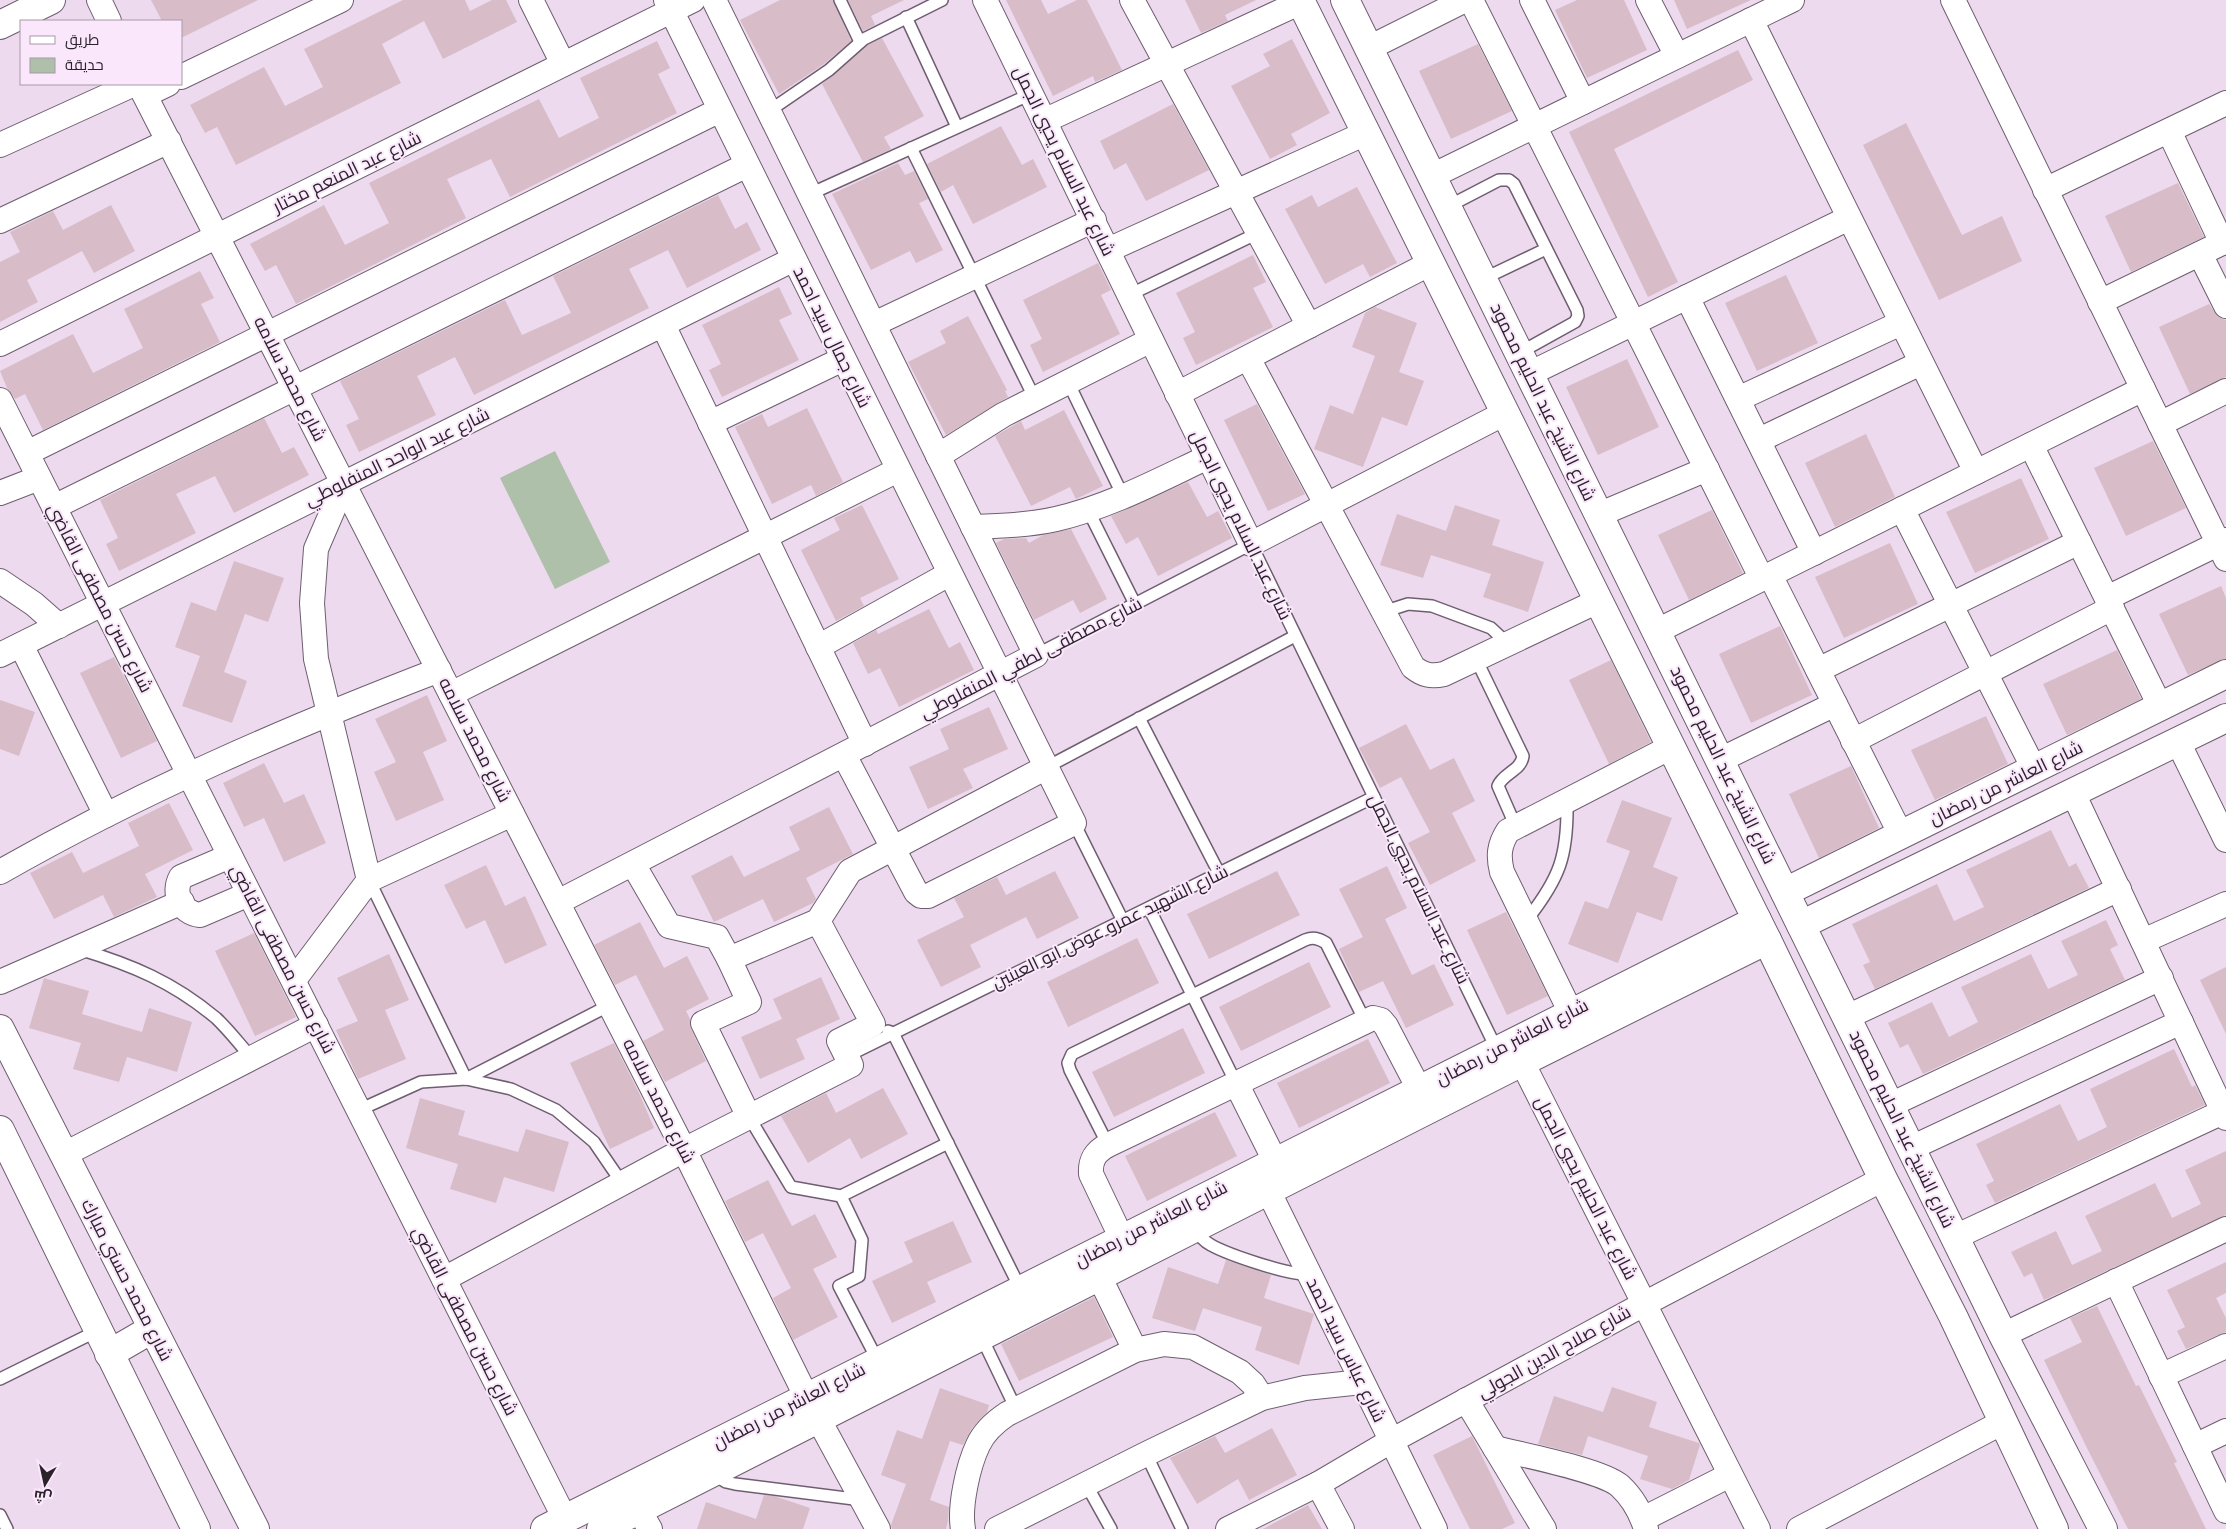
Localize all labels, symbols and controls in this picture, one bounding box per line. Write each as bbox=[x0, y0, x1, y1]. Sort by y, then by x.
legend bbox=[20, 20, 182, 85]
text: طريق bbox=[65, 31, 99, 50]
text: حديقة bbox=[65, 56, 104, 74]
street label: شارع عبد السلام يحيي الجمل bbox=[1008, 62, 1120, 260]
street label: شارع عبد المنعم مختار bbox=[268, 126, 425, 219]
street label: شارع جمال سيد احمد bbox=[787, 263, 876, 412]
street label: شارع الشيخ عبد الحليم محمود bbox=[1485, 299, 1601, 505]
street label: شارع محمد سلامه bbox=[248, 313, 331, 446]
street label: شارع عبد الواحد المنفلوطي bbox=[301, 403, 494, 514]
street label: شارع عبد السلام يحيي الجمل bbox=[1185, 426, 1297, 624]
street label: شارع حسن مصطفى القاضي bbox=[41, 500, 157, 697]
street label: شارع مصطفى لطفي المنفلوطي bbox=[916, 592, 1147, 726]
street label: شارع الشيخ عبد الحليم محمود bbox=[1665, 662, 1781, 868]
street label: شارع محمد سلامه bbox=[433, 674, 516, 807]
street label: شارع العاشر من رمضان bbox=[1926, 736, 2087, 831]
street label: شارع عبد السلام يحيي الجمل bbox=[1363, 790, 1475, 988]
street label: شارع الشهيد عمرو عوض ابو العينين bbox=[988, 860, 1232, 995]
street label: شارع حسن مصطفى القاضي bbox=[224, 861, 340, 1058]
street label: شارع العاشر من رمضان bbox=[1432, 994, 1592, 1091]
street label: شارع الشيخ عبد الحليم محمود bbox=[1844, 1026, 1960, 1232]
street label: شارع محمد سلامه bbox=[617, 1035, 700, 1168]
street label: شارع عبد الحليم يحيي الجمل bbox=[1529, 1092, 1642, 1284]
street label: شارع العاشر من رمضان bbox=[1071, 1176, 1231, 1273]
street label: شارع محمد حسني مبارك bbox=[74, 1195, 178, 1366]
street label: شارع حسن مصطفى القاضي bbox=[406, 1223, 522, 1420]
street label: شارع عباس سيد احمد bbox=[1301, 1274, 1391, 1426]
street label: شارع صلاح الدين الجولي bbox=[1473, 1301, 1636, 1406]
street label: شارع العاشر من رمضان bbox=[709, 1358, 869, 1455]
north arrow bbox=[20, 1459, 70, 1509]
text: ش bbox=[33, 1487, 53, 1506]

